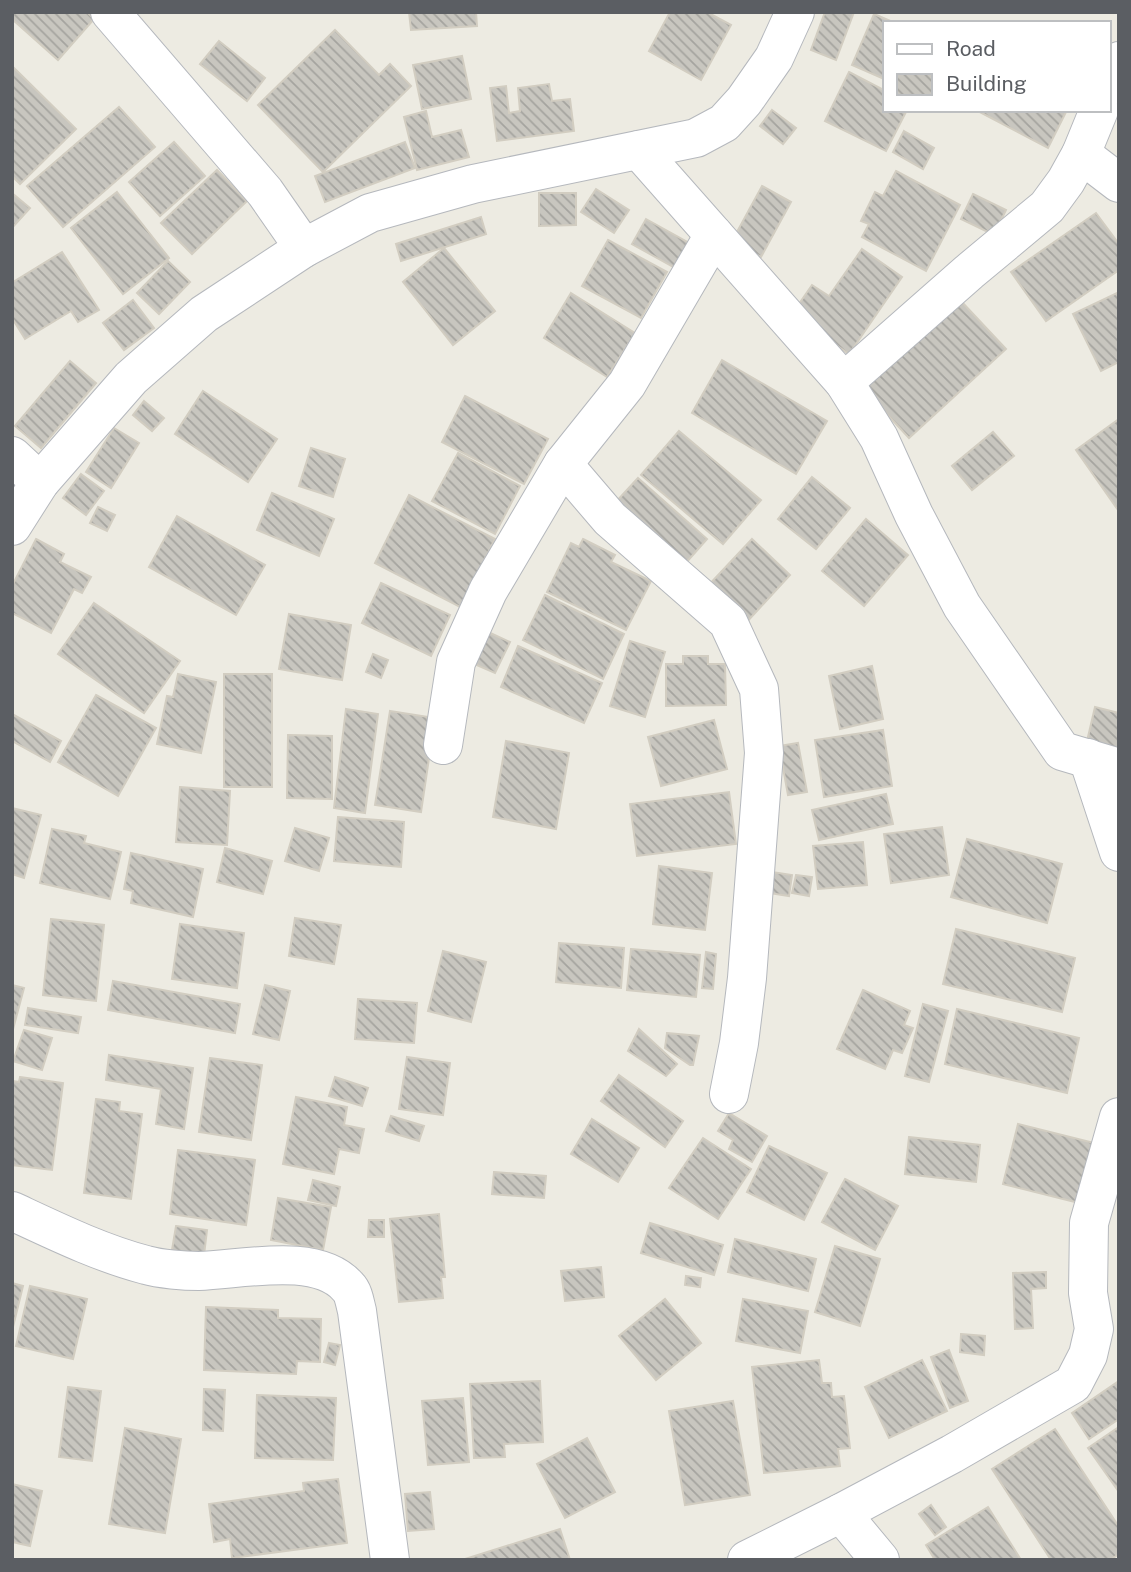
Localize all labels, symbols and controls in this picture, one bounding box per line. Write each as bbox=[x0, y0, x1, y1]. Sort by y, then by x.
legend bbox=[883, 21, 1110, 112]
text: Road bbox=[946, 36, 996, 61]
text: Building bbox=[946, 71, 1027, 96]

